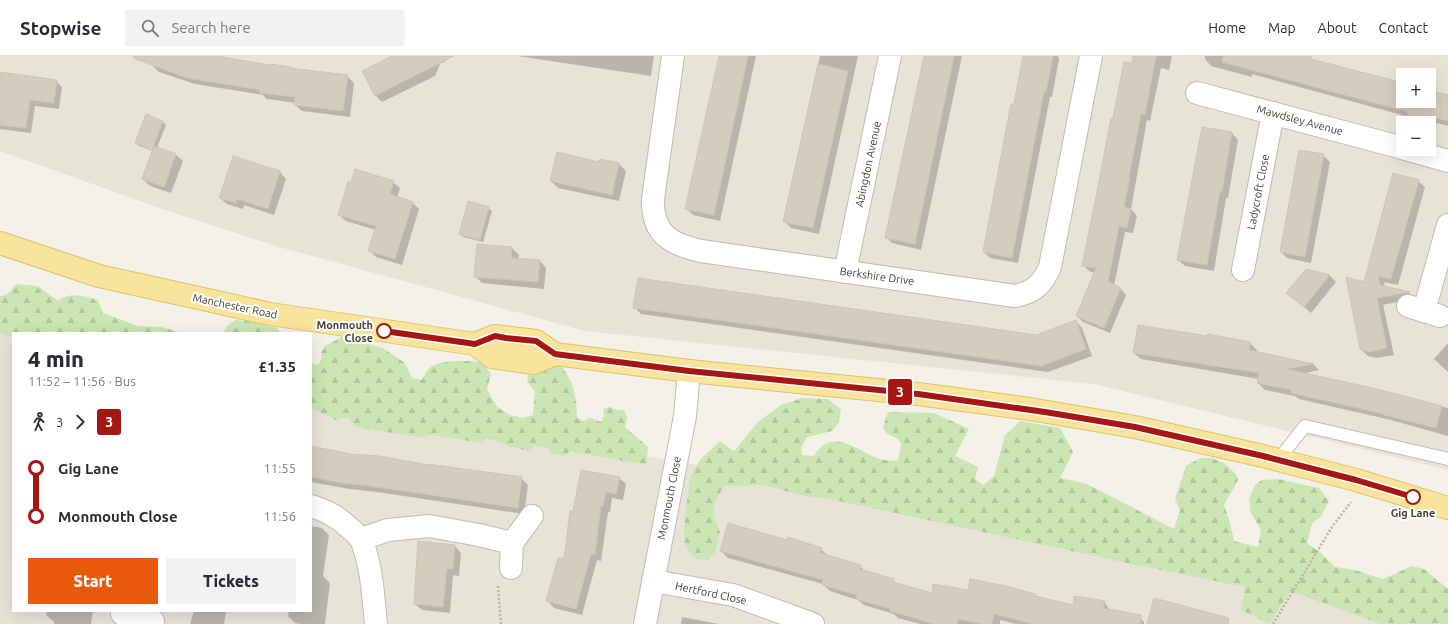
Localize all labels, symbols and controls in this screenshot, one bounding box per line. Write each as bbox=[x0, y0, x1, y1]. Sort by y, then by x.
search box bbox=[125, 10, 405, 46]
text: Stopwise bbox=[20, 17, 101, 39]
icon: search bbox=[139, 17, 161, 39]
text: Search here bbox=[171, 19, 251, 36]
text: Home bbox=[1208, 20, 1246, 36]
text: Map bbox=[1268, 20, 1296, 36]
text: About bbox=[1318, 20, 1357, 36]
text: Contact bbox=[1379, 20, 1428, 36]
map controls bbox=[1396, 68, 1436, 156]
button: + bbox=[1396, 68, 1436, 108]
street label: Mawdsley Avenue bbox=[1256, 103, 1344, 137]
button: − bbox=[1396, 116, 1436, 156]
street label: Abingdon Avenue bbox=[853, 120, 883, 208]
street label: Ladycroft Close bbox=[1245, 153, 1271, 231]
street label: Berkshire Drive bbox=[839, 265, 915, 287]
street label: Manchester Road bbox=[192, 291, 278, 321]
place label: Monmouth Close bbox=[316, 319, 373, 344]
marker: Monmouth Close bbox=[376, 323, 392, 339]
text: 4 min bbox=[28, 346, 84, 371]
text: £1.35 bbox=[258, 358, 296, 375]
text: 11:52 – 11:56 · Bus bbox=[28, 374, 136, 388]
line badge: 3 bbox=[887, 379, 913, 405]
text: 3 bbox=[896, 384, 904, 400]
icon: walk bbox=[28, 411, 50, 433]
icon: forward bbox=[69, 411, 91, 433]
text: 3 bbox=[105, 414, 113, 430]
text: 3 bbox=[56, 415, 63, 429]
street label: Monmouth Close bbox=[655, 455, 683, 541]
text: Gig Lane bbox=[58, 460, 119, 477]
text: 11:55 bbox=[263, 461, 296, 475]
marker: Gig Lane bbox=[1405, 489, 1421, 505]
place label: Gig Lane bbox=[1391, 507, 1435, 519]
text: Monmouth Close bbox=[58, 508, 178, 525]
text: 11:56 bbox=[263, 509, 296, 523]
button: Start bbox=[28, 558, 158, 604]
button: Tickets bbox=[166, 558, 296, 604]
street label: Hertford Close bbox=[674, 580, 748, 606]

